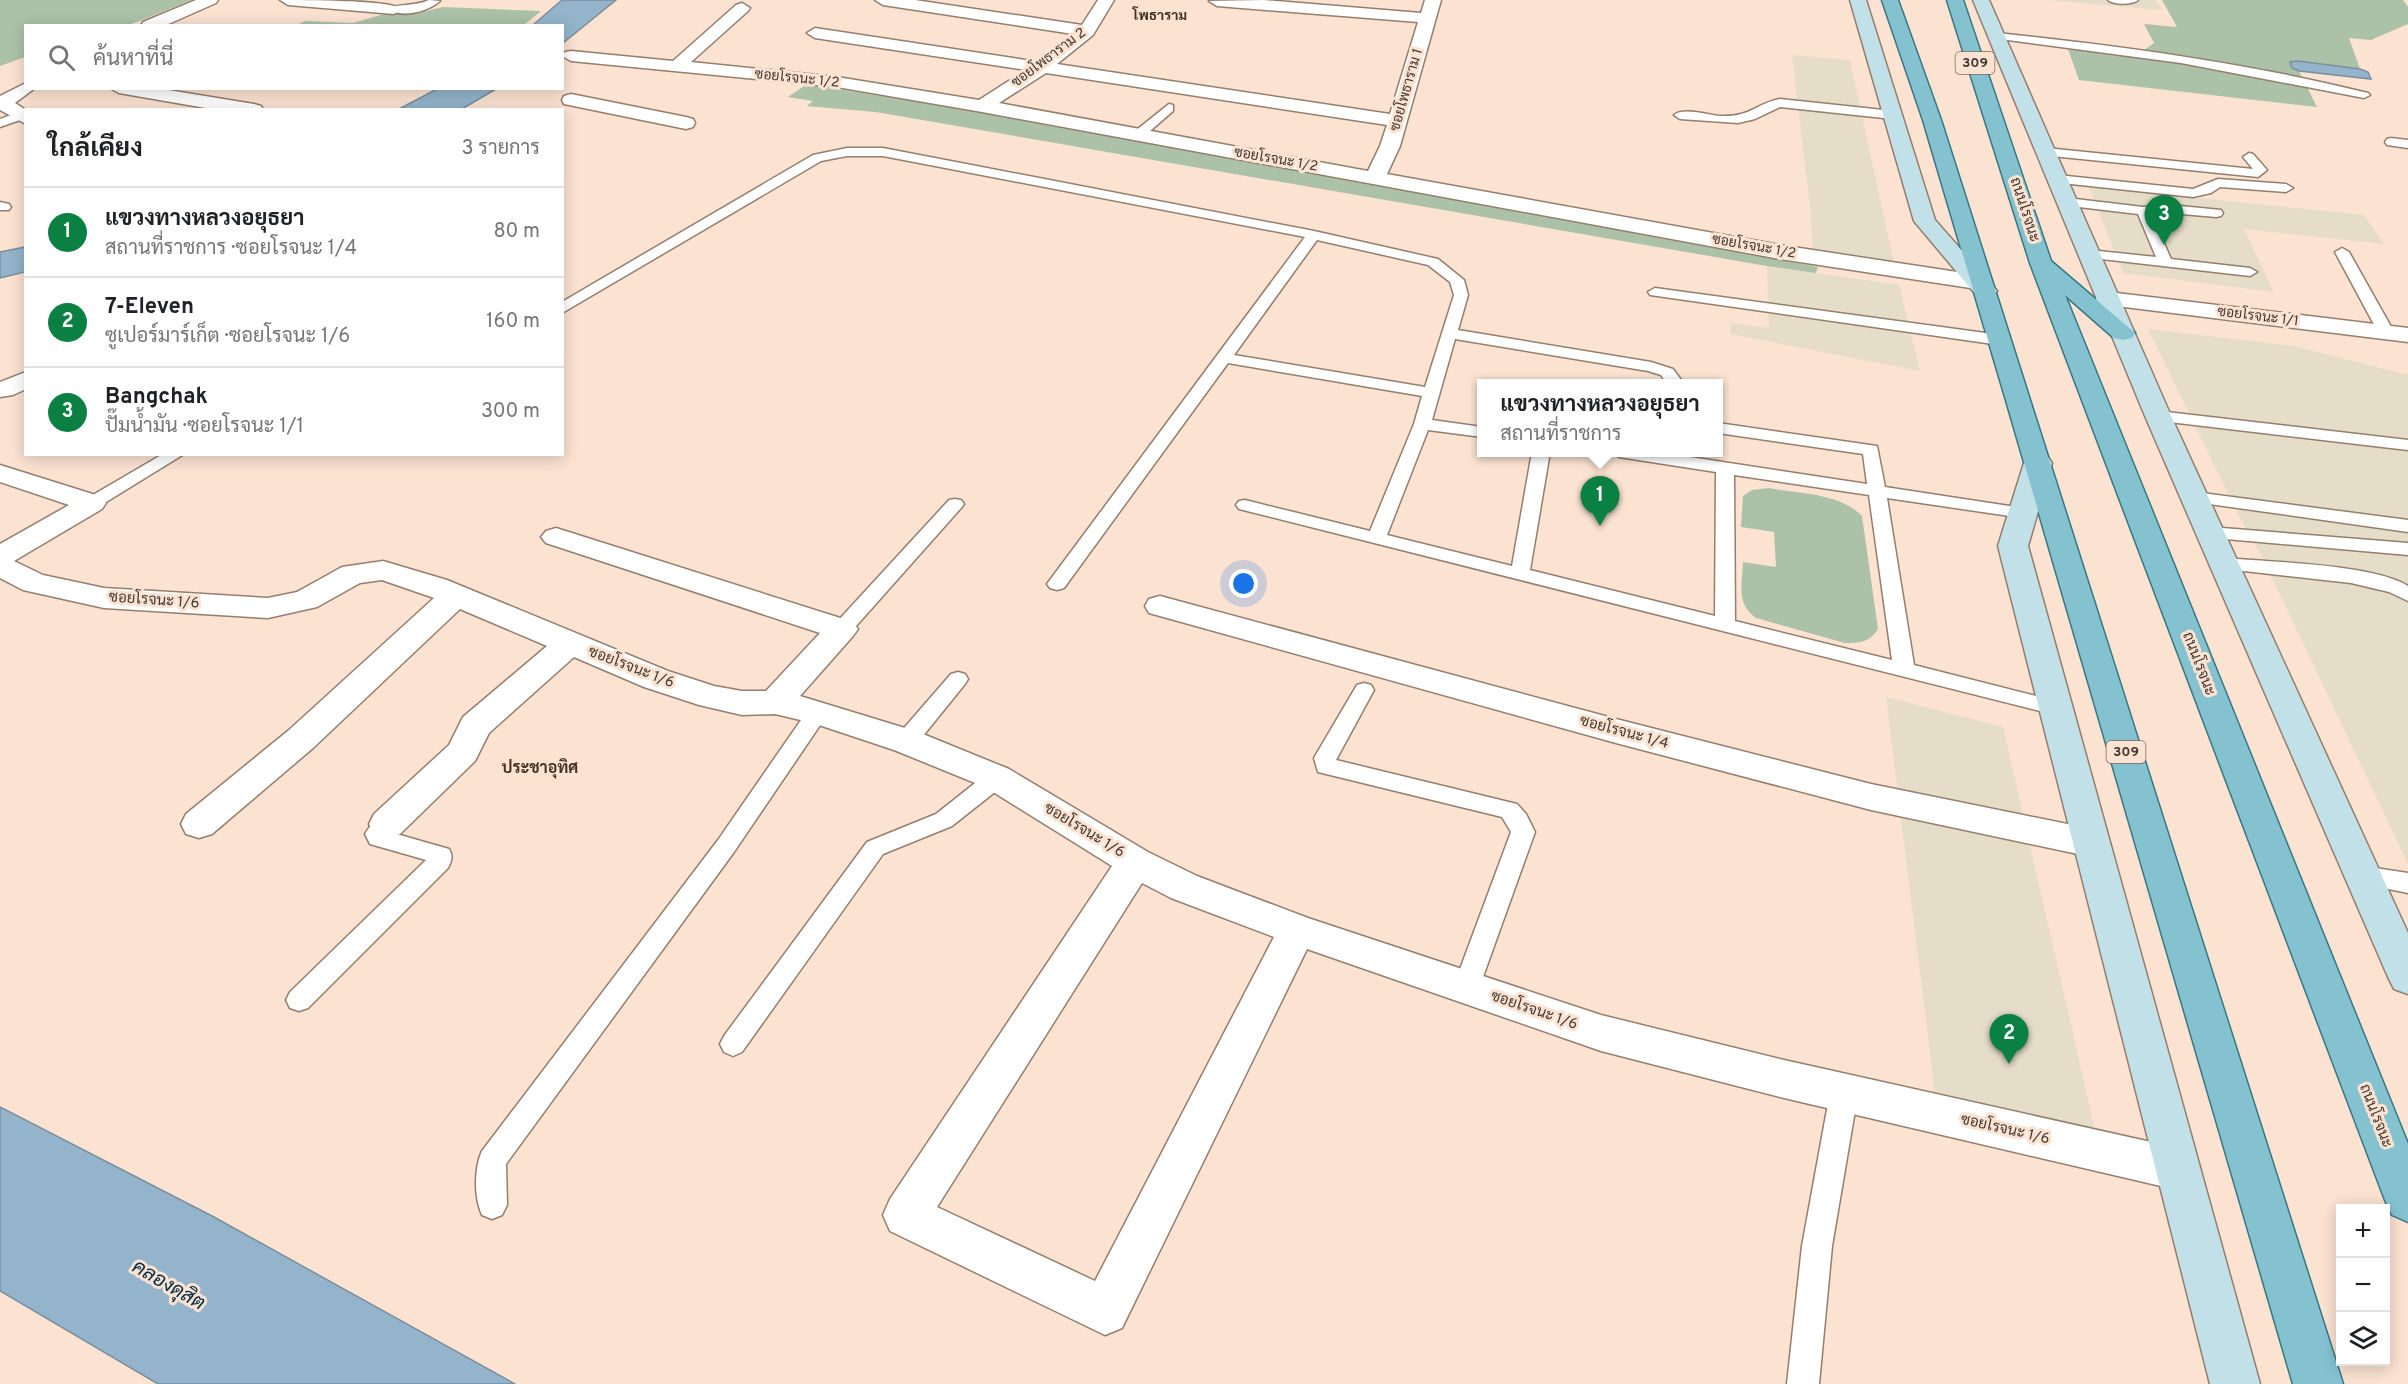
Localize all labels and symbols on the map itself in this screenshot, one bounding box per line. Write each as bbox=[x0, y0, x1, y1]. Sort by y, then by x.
district label: โพธาราม bbox=[1132, 6, 1187, 25]
street label: ซอยโพธาราม 2 bbox=[1008, 24, 1090, 91]
street label: ซอยโพธาราม 1 bbox=[1386, 46, 1427, 133]
road number: 309 bbox=[1956, 52, 1994, 74]
street label: ซอยโรจนะ 1/2 bbox=[754, 65, 840, 92]
street label: ซอยโรจนะ 1/2 bbox=[1233, 143, 1320, 176]
street label: ถนนโรจนะ bbox=[2005, 175, 2045, 245]
pin: 3 bbox=[2144, 196, 2184, 245]
street label: ซอยโรจนะ 1/2 bbox=[1711, 230, 1798, 263]
street label: ซอยโรจนะ 1/1 bbox=[2216, 303, 2300, 330]
pin: 1 bbox=[1580, 476, 1620, 526]
your location bbox=[1229, 569, 1258, 598]
street label: ซอยโรจนะ 1/6 bbox=[108, 586, 200, 614]
street label: ถนนโรจนะ bbox=[2177, 629, 2221, 699]
street label: ซอยโรจนะ 1/6 bbox=[585, 641, 678, 693]
street label: ซอยโรจนะ 1/4 bbox=[1577, 710, 1671, 754]
road number: 309 bbox=[2106, 741, 2146, 763]
district label: ประชาอุทิศ bbox=[502, 757, 578, 779]
street label: ซอยโรจนะ 1/6 bbox=[1040, 798, 1129, 863]
street label: ซอยโรจนะ 1/6 bbox=[1488, 985, 1581, 1035]
pin: 2 bbox=[1990, 1014, 2028, 1064]
street label: ถนนโรจนะ bbox=[2354, 1081, 2398, 1151]
street label: ซอยโรจนะ 1/6 bbox=[1959, 1109, 2052, 1149]
water label: คลองดุสิต bbox=[127, 1254, 210, 1317]

